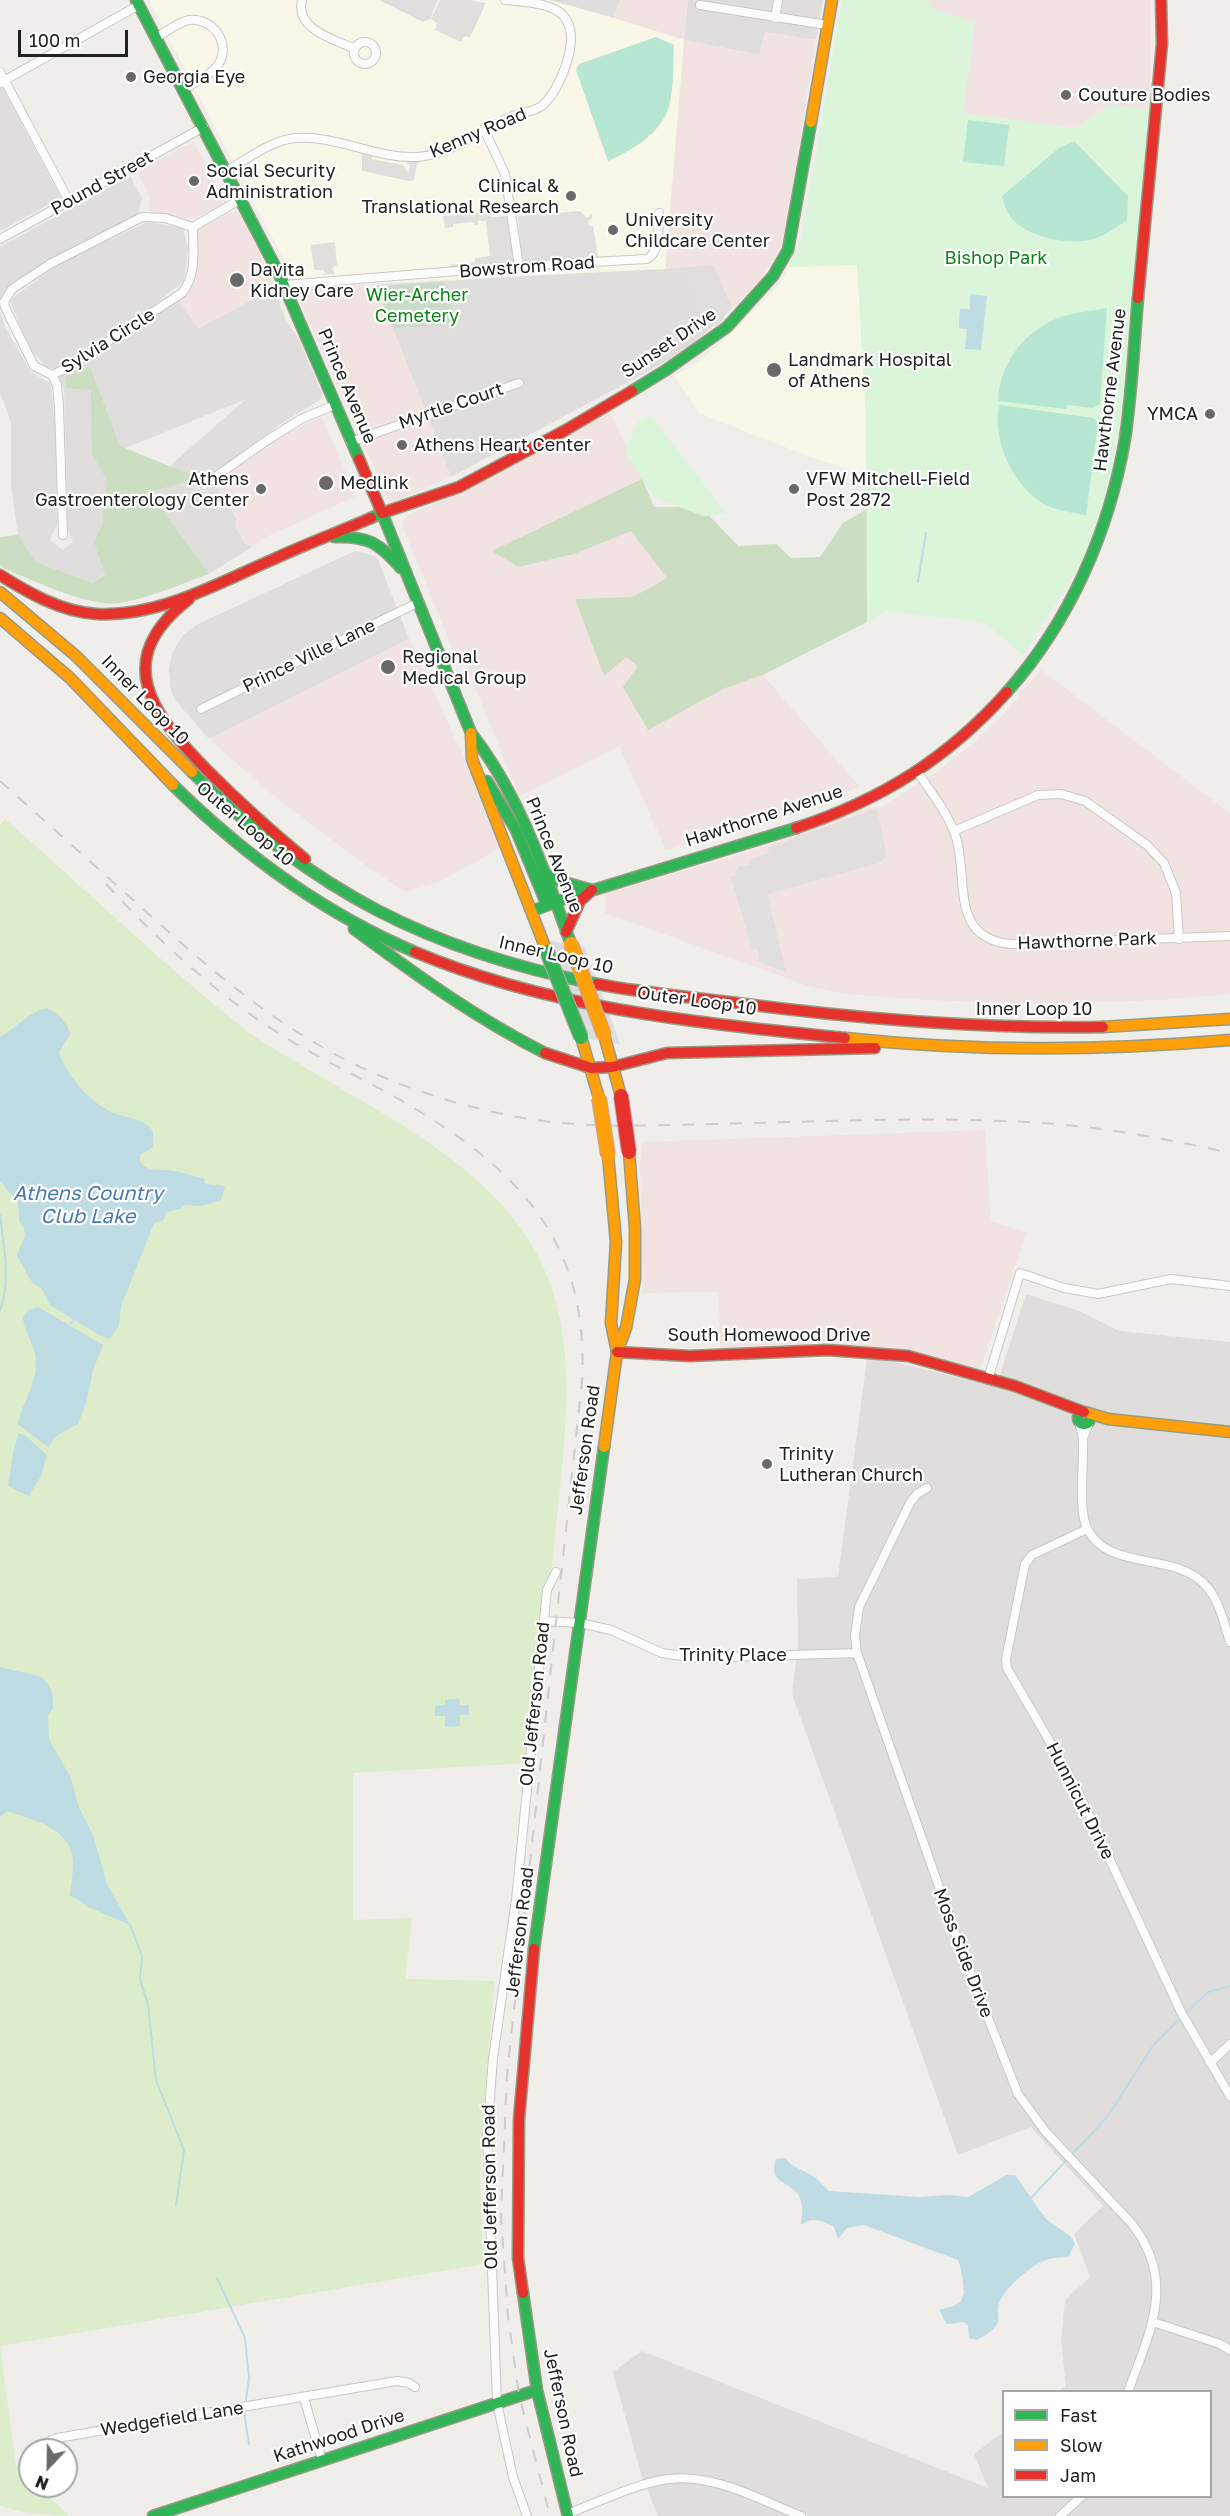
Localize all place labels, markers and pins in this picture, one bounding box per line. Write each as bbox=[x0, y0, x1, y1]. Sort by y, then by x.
place label: Georgia Eye bbox=[143, 66, 245, 88]
marker: Georgia Eye bbox=[124, 70, 138, 84]
place label: Couture Bodies bbox=[1078, 84, 1211, 106]
marker: Couture Bodies bbox=[1059, 88, 1073, 102]
place label: Social Security Administration bbox=[206, 160, 336, 202]
marker: Social Security Administration bbox=[187, 174, 201, 188]
place label: Clinical & Translational Research bbox=[361, 175, 559, 218]
marker: Clinical & Translational Research bbox=[564, 189, 578, 203]
place label: University Childcare Center bbox=[625, 209, 770, 252]
marker: University Childcare Center bbox=[606, 223, 620, 237]
place label: Davita Kidney Care bbox=[250, 259, 354, 302]
marker: Davita Kidney Care bbox=[228, 271, 246, 289]
place label: Landmark Hospital of Athens bbox=[788, 349, 952, 392]
marker: Landmark Hospital of Athens bbox=[765, 361, 783, 379]
place label: YMCA bbox=[1147, 403, 1198, 425]
marker: YMCA bbox=[1203, 407, 1217, 421]
place label: Athens Heart Center bbox=[414, 434, 591, 456]
marker: Athens Heart Center bbox=[395, 438, 409, 452]
place label: Athens Gastroenterology Center bbox=[35, 468, 249, 510]
place label: VFW Mitchell-Field Post 2872 bbox=[806, 468, 970, 510]
place label: Medlink bbox=[340, 472, 409, 494]
marker: Medlink bbox=[317, 474, 335, 492]
marker: Athens Gastroenterology Center bbox=[254, 482, 268, 496]
marker: VFW Mitchell-Field Post 2872 bbox=[787, 482, 801, 496]
place label: Regional Medical Group bbox=[402, 646, 526, 688]
marker: Regional Medical Group bbox=[379, 658, 397, 676]
place label: Trinity Lutheran Church bbox=[779, 1443, 923, 1486]
marker: Trinity Lutheran Church bbox=[760, 1457, 774, 1471]

